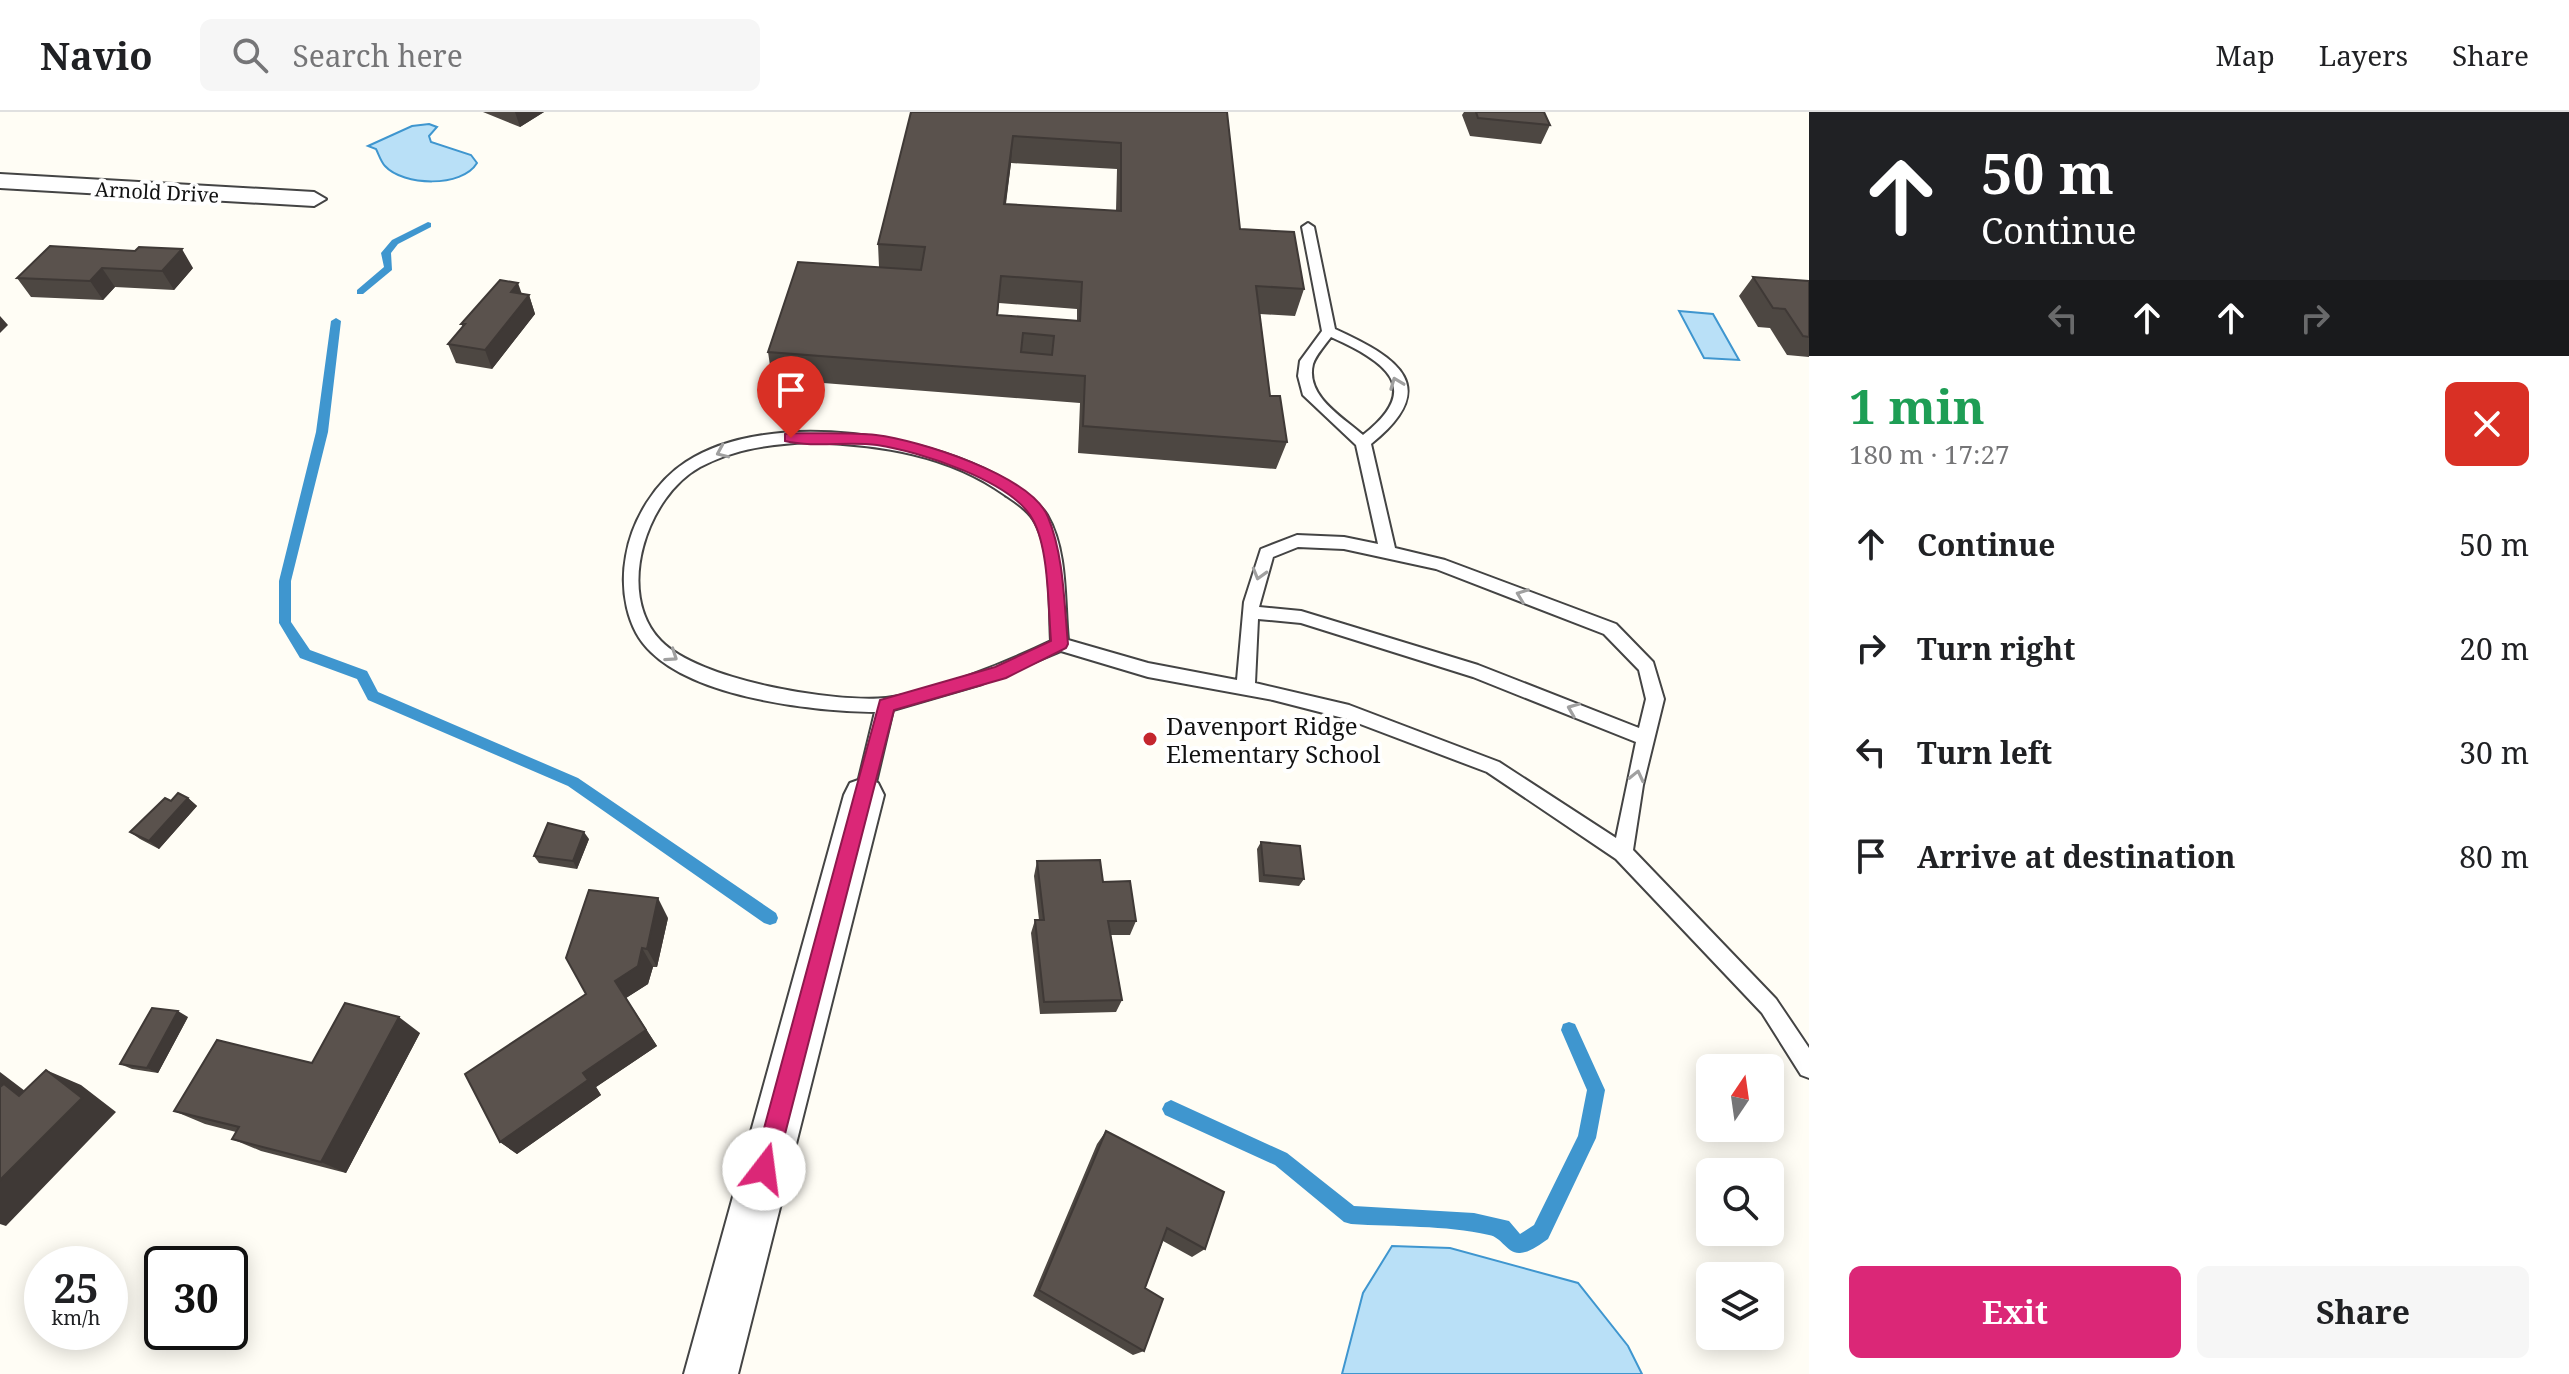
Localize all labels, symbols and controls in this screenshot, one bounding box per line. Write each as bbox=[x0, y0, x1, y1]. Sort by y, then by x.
search box bbox=[200, 19, 760, 91]
text: Navio bbox=[40, 29, 152, 81]
icon: search bbox=[228, 33, 272, 77]
text: Search here bbox=[292, 35, 463, 76]
text: Map bbox=[2216, 36, 2275, 74]
text: Layers bbox=[2319, 36, 2408, 74]
text: Share bbox=[2452, 36, 2529, 74]
text: 50 m bbox=[1981, 134, 2114, 210]
icon: ahead bbox=[1849, 144, 1953, 248]
street label: Arnold Drive bbox=[94, 175, 220, 209]
text: Continue bbox=[1981, 206, 2137, 255]
icon: left bbox=[2041, 296, 2085, 340]
icon: ahead bbox=[2125, 296, 2169, 340]
icon: ahead bbox=[2209, 296, 2253, 340]
icon: right bbox=[2293, 296, 2337, 340]
pin bbox=[757, 356, 825, 438]
icon: arrive bbox=[769, 368, 813, 412]
text: 1 min bbox=[1849, 373, 1985, 438]
one-way arrow bbox=[1389, 376, 1406, 390]
button: close bbox=[2445, 382, 2529, 466]
text: 180 m · 17:27 bbox=[1849, 436, 2010, 472]
one-way arrow bbox=[716, 442, 730, 458]
icon: ahead bbox=[1849, 522, 1893, 566]
text: Continue bbox=[1917, 524, 2055, 565]
text: 50 m bbox=[2459, 524, 2529, 565]
one-way arrow bbox=[1252, 567, 1269, 581]
one-way arrow bbox=[1516, 588, 1530, 605]
icon: right bbox=[1849, 626, 1893, 670]
text: Turn right bbox=[1917, 628, 2075, 669]
text: 20 m bbox=[2459, 628, 2529, 669]
one-way arrow bbox=[663, 646, 677, 661]
one-way arrow bbox=[1567, 703, 1581, 719]
place label: Davenport Ridge Elementary School bbox=[1166, 709, 1381, 770]
marker: Davenport Ridge Elementary School bbox=[1141, 730, 1159, 748]
icon: left bbox=[1849, 730, 1893, 774]
text: Turn left bbox=[1917, 732, 2052, 773]
text: 30 m bbox=[2459, 732, 2529, 773]
one-way arrow bbox=[1628, 770, 1645, 784]
icon: arrive bbox=[1849, 834, 1893, 878]
text: Arrive at destination bbox=[1917, 836, 2236, 877]
text: 80 m bbox=[2459, 836, 2529, 877]
north arrow bbox=[1696, 1054, 1784, 1142]
map controls bbox=[1696, 1054, 1784, 1350]
position arrow bbox=[722, 1127, 806, 1211]
button: search bbox=[1696, 1158, 1784, 1246]
speed limit sign: 30 bbox=[144, 1246, 248, 1350]
text: 25 bbox=[53, 1260, 99, 1315]
button: layers bbox=[1696, 1262, 1784, 1350]
button: Exit bbox=[1849, 1266, 2181, 1358]
button: Share bbox=[2197, 1266, 2529, 1358]
text: km/h bbox=[51, 1304, 101, 1331]

